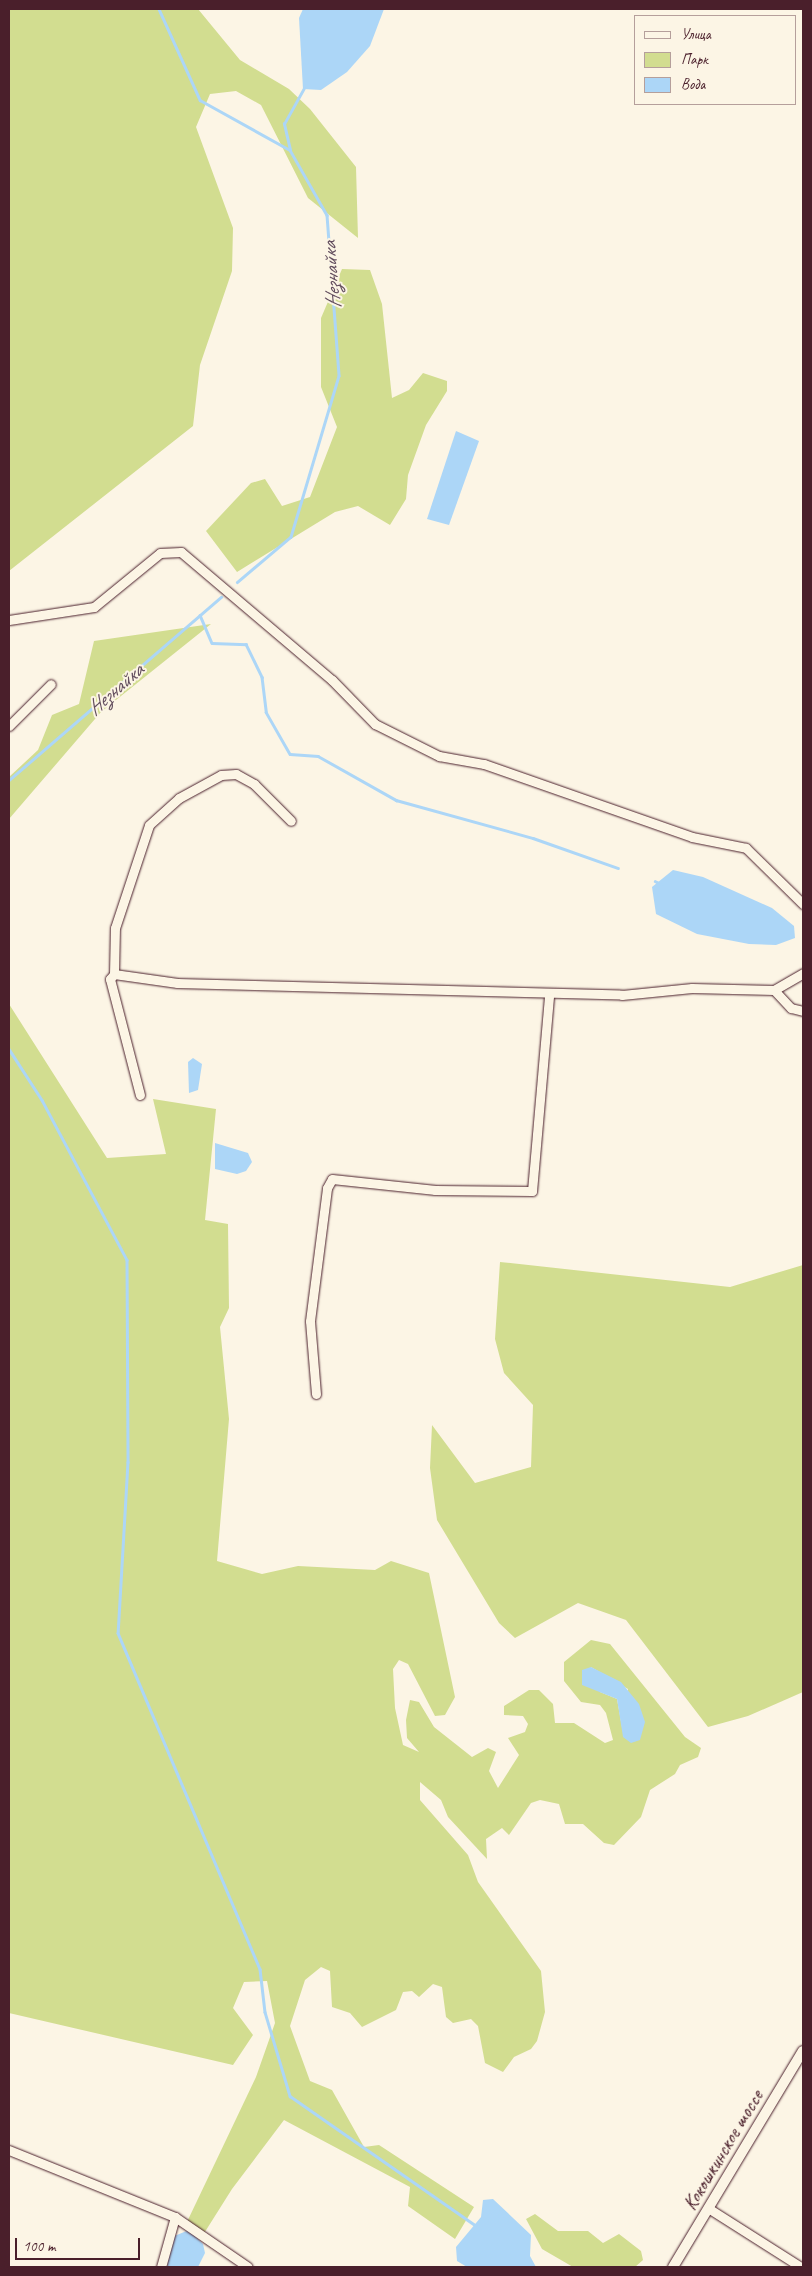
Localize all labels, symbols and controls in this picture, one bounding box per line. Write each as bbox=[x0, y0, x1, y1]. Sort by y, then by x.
legend bbox=[634, 15, 797, 105]
text: Улица bbox=[681, 25, 711, 44]
text: Парк bbox=[681, 50, 708, 69]
text: Вода bbox=[681, 75, 705, 94]
water label: Незнайка bbox=[316, 241, 346, 309]
water label: Незнайка bbox=[81, 658, 149, 720]
street label: Кокошкинское шоссе bbox=[678, 2086, 768, 2214]
scale bar bbox=[18, 2228, 142, 2260]
text: 100 m bbox=[23, 2237, 55, 2256]

